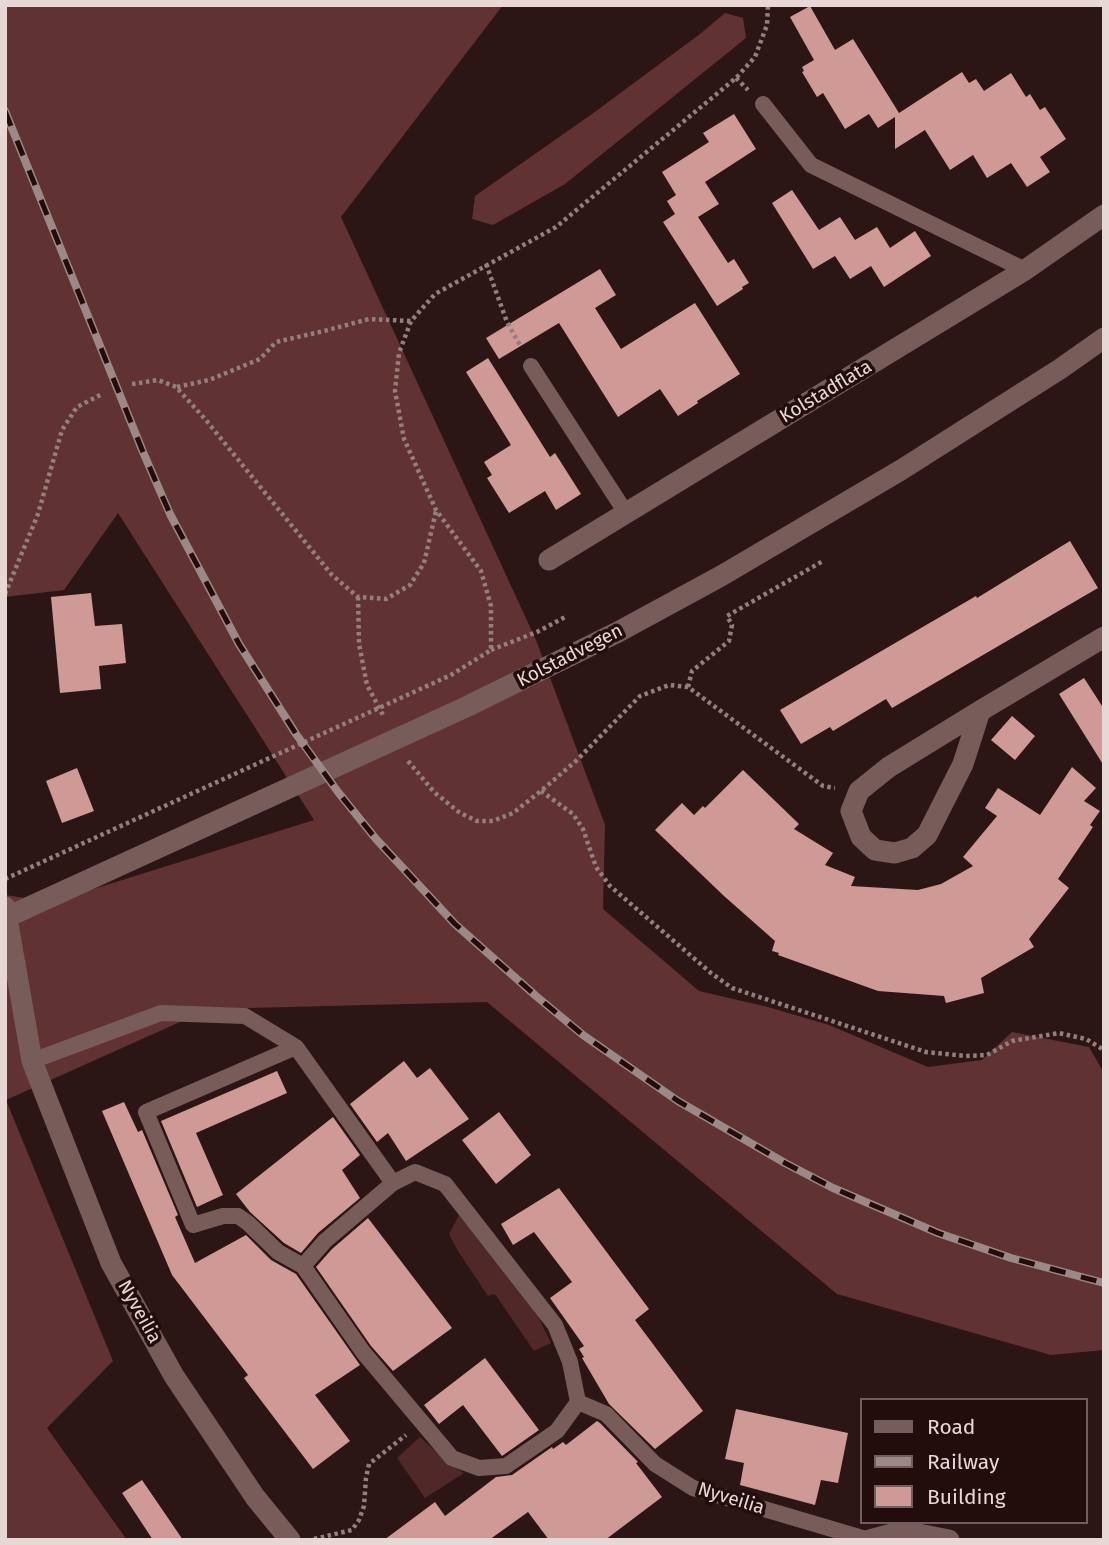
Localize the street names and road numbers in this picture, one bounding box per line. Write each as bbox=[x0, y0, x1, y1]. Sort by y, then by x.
street label: Kolstadflata bbox=[776, 356, 876, 428]
street label: Kolstadvegen bbox=[513, 620, 627, 692]
street label: Nyveilia bbox=[112, 1276, 166, 1348]
street label: Nyveilia bbox=[695, 1478, 767, 1520]

